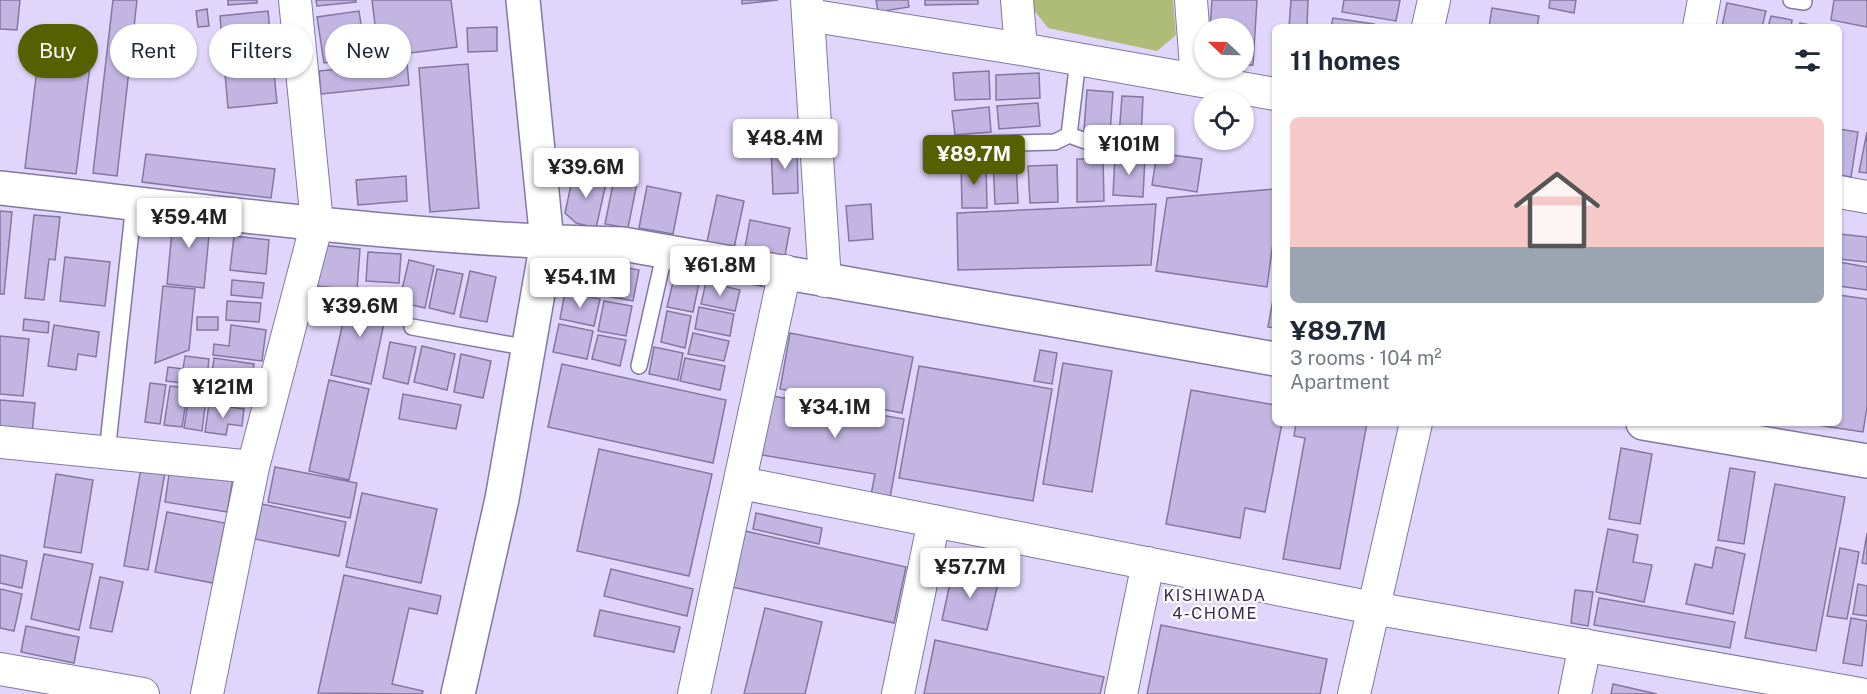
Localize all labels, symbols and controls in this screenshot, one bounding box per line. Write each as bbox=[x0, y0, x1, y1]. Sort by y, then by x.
north arrow bbox=[1194, 18, 1254, 78]
map controls bbox=[1194, 18, 1254, 150]
chip: Buy bbox=[18, 24, 98, 78]
chip: Rent bbox=[110, 24, 197, 78]
chip: Filters bbox=[209, 24, 313, 78]
chip: New bbox=[325, 24, 411, 78]
icon: filters bbox=[1791, 44, 1824, 77]
text: 11 homes bbox=[1290, 45, 1400, 76]
button: locate bbox=[1194, 90, 1254, 150]
pin: ¥48.4M bbox=[736, 119, 834, 170]
pin: ¥101M bbox=[1087, 125, 1171, 176]
text: ¥48.4M bbox=[747, 126, 823, 150]
text: ¥101M bbox=[1098, 132, 1160, 156]
pin: ¥89.7M bbox=[925, 135, 1023, 186]
text: ¥89.7M bbox=[937, 142, 1011, 166]
pin: ¥39.6M bbox=[537, 148, 635, 199]
text: ¥39.6M bbox=[548, 155, 624, 179]
icon: home bbox=[1503, 156, 1611, 264]
pin: ¥59.4M bbox=[140, 198, 238, 249]
text: ¥59.4M bbox=[151, 205, 227, 229]
pin: ¥61.8M bbox=[671, 246, 769, 297]
text: ¥61.8M bbox=[684, 253, 756, 277]
pin: ¥54.1M bbox=[531, 258, 629, 309]
text: ¥54.1M bbox=[544, 265, 616, 289]
pin: ¥39.6M bbox=[311, 287, 409, 338]
text: ¥39.6M bbox=[322, 294, 398, 318]
text: ¥89.7M bbox=[1290, 315, 1387, 346]
text: 3 rooms · 104 m² bbox=[1290, 346, 1442, 370]
pin: ¥121M bbox=[181, 368, 265, 419]
text: Apartment bbox=[1290, 370, 1390, 394]
text: ¥121M bbox=[192, 375, 254, 399]
pin: ¥34.1M bbox=[786, 388, 884, 439]
text: ¥34.1M bbox=[799, 395, 871, 419]
pin: ¥57.7M bbox=[921, 548, 1019, 599]
text: ¥57.7M bbox=[934, 555, 1006, 579]
district label: KISHIWADA 4-CHOME bbox=[1163, 586, 1267, 623]

